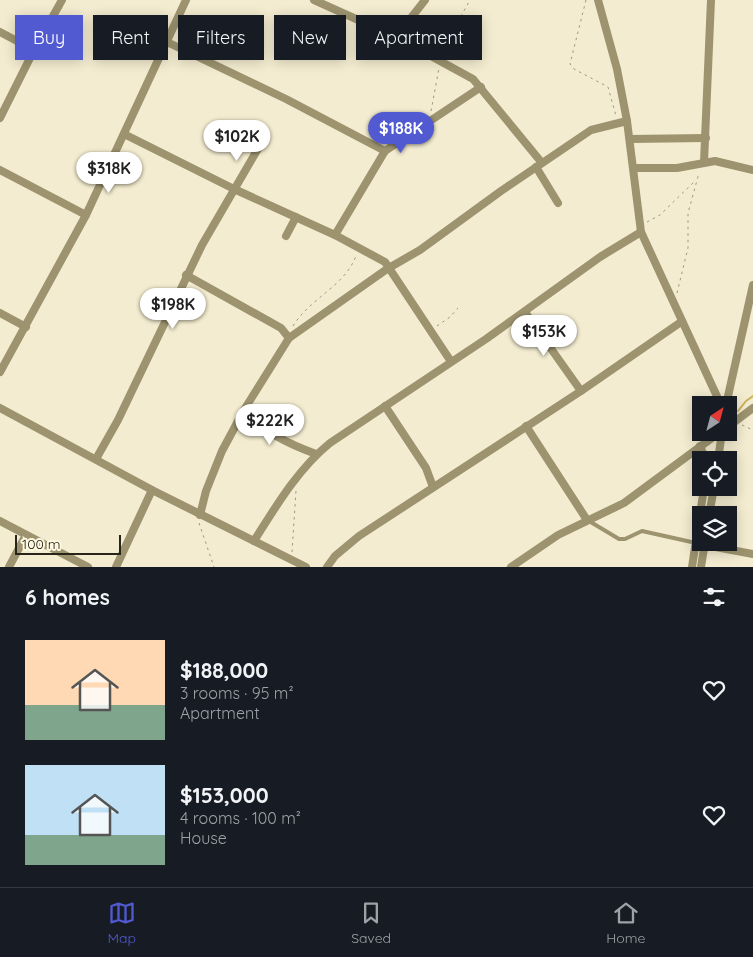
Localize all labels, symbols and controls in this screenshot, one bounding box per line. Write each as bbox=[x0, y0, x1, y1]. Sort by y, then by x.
chip: Buy bbox=[15, 15, 83, 60]
chip: Rent bbox=[93, 15, 168, 60]
chip: Filters bbox=[178, 15, 264, 60]
chip: New bbox=[274, 15, 346, 60]
chip: Apartment bbox=[356, 15, 482, 60]
pin: $188K bbox=[366, 112, 436, 154]
text: $188K bbox=[379, 118, 423, 138]
pin: $102K bbox=[202, 120, 272, 162]
text: $102K bbox=[214, 126, 260, 146]
pin: $318K bbox=[74, 152, 144, 194]
text: $318K bbox=[87, 158, 131, 178]
pin: $198K bbox=[138, 288, 208, 330]
text: $198K bbox=[151, 294, 195, 314]
pin: $153K bbox=[509, 314, 579, 357]
text: $153K bbox=[522, 321, 566, 341]
north arrow bbox=[692, 396, 738, 441]
map controls bbox=[692, 396, 737, 551]
pin: $222K bbox=[235, 404, 305, 446]
text: $222K bbox=[246, 410, 294, 430]
button: locate bbox=[692, 451, 737, 496]
button: layers bbox=[692, 506, 737, 551]
scale bar bbox=[15, 532, 121, 555]
text: 100 m bbox=[22, 535, 60, 553]
icon: filters bbox=[700, 583, 728, 611]
text: 6 homes bbox=[25, 584, 110, 610]
text: $188,000 bbox=[180, 657, 268, 683]
icon: home bbox=[65, 660, 125, 720]
icon: heart bbox=[700, 676, 728, 704]
text: 3 rooms · 95 m² bbox=[180, 683, 294, 703]
text: Apartment bbox=[180, 703, 260, 723]
text: $153,000 bbox=[180, 782, 269, 808]
icon: home bbox=[65, 785, 125, 845]
icon: heart bbox=[700, 801, 728, 829]
text: 4 rooms · 100 m² bbox=[180, 808, 301, 828]
text: House bbox=[180, 828, 227, 848]
tab: Map bbox=[108, 899, 136, 947]
tab: Saved bbox=[351, 899, 391, 947]
tab: Home bbox=[606, 899, 645, 947]

